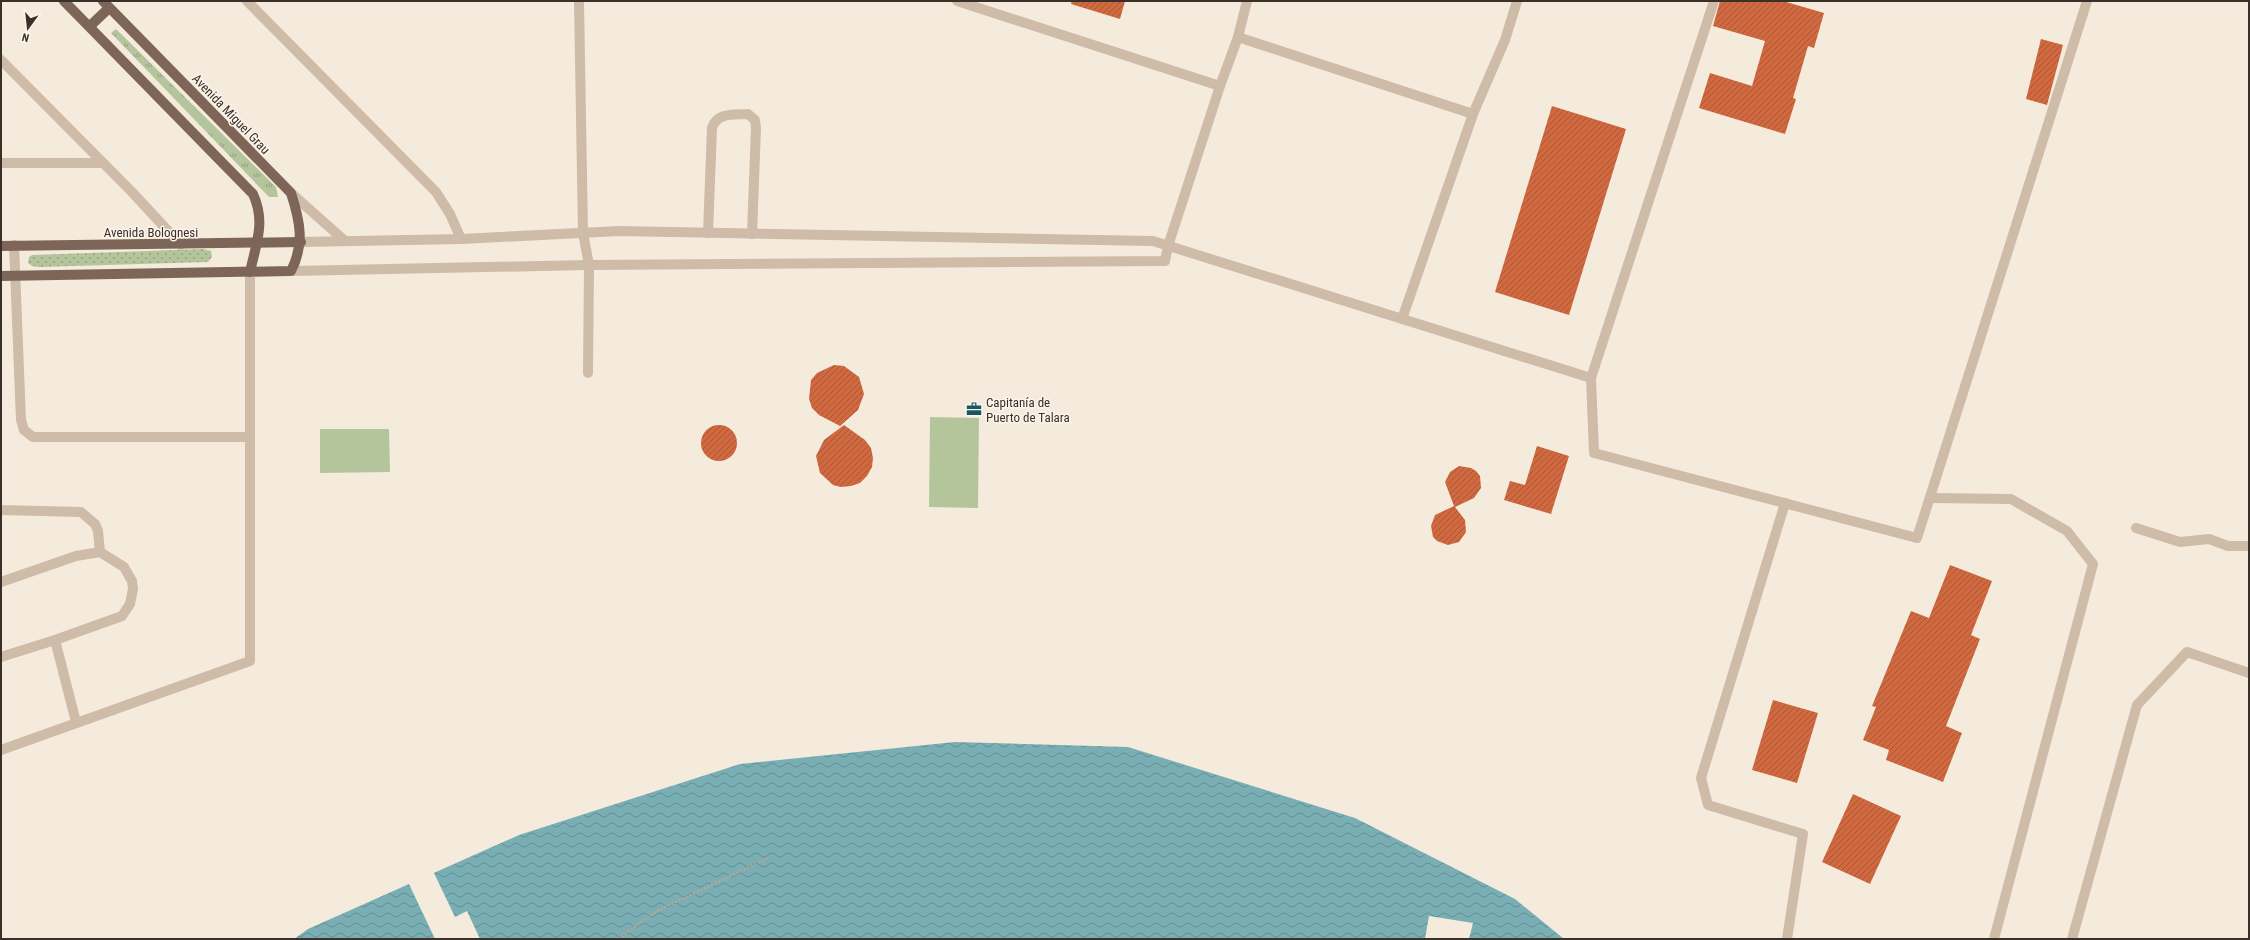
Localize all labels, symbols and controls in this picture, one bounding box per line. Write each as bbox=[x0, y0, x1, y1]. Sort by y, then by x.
north arrow bbox=[8, 8, 48, 48]
text: N bbox=[20, 30, 30, 44]
street label: Avenida Miguel Grau bbox=[189, 71, 273, 157]
street label: Avenida Bolognesi bbox=[104, 225, 198, 240]
place label: Capitanía de Puerto de Talara bbox=[986, 395, 1070, 425]
office icon: Capitanía de Puerto de Talara bbox=[965, 400, 983, 418]

